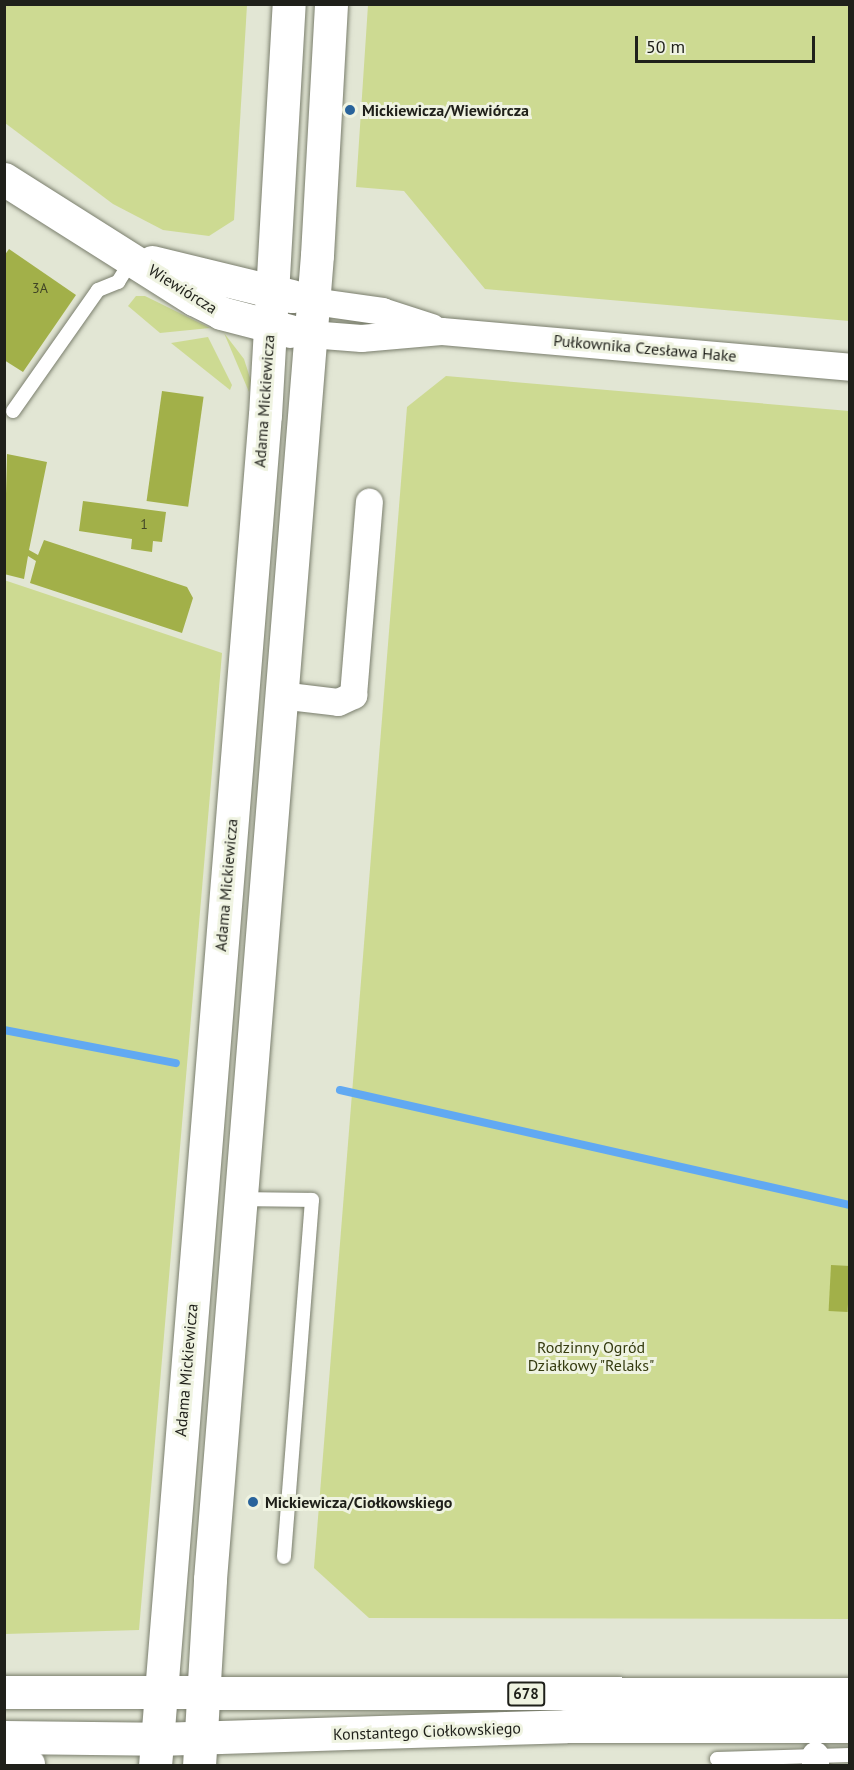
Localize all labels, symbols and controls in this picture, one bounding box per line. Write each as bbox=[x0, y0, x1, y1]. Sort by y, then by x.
scale bar bbox=[638, 24, 818, 62]
text: 50 m bbox=[646, 35, 685, 58]
place label: Mickiewicza/Wiewiórcza bbox=[362, 100, 529, 120]
marker: Mickiewicza/Wiewiórcza bbox=[343, 103, 357, 117]
street label: Wiewiórcza bbox=[145, 260, 221, 318]
house number: 3A bbox=[32, 280, 48, 296]
street label: Pułkownika Czesława Hake bbox=[553, 330, 737, 366]
street label: Adama Mickiewicza bbox=[250, 334, 278, 468]
house number: 1 bbox=[140, 516, 148, 532]
street label: Adama Mickiewicza bbox=[211, 818, 241, 952]
street label: Adama Mickiewicza bbox=[171, 1303, 201, 1437]
park label: Rodzinny Ogród Działkowy "Relaks" bbox=[527, 1337, 655, 1375]
place label: Mickiewicza/Ciołkowskiego bbox=[265, 1492, 452, 1512]
marker: Mickiewicza/Ciołkowskiego bbox=[246, 1495, 260, 1509]
road number: 678 bbox=[506, 1682, 546, 1706]
street label: Konstantego Ciołkowskiego bbox=[333, 1718, 521, 1744]

